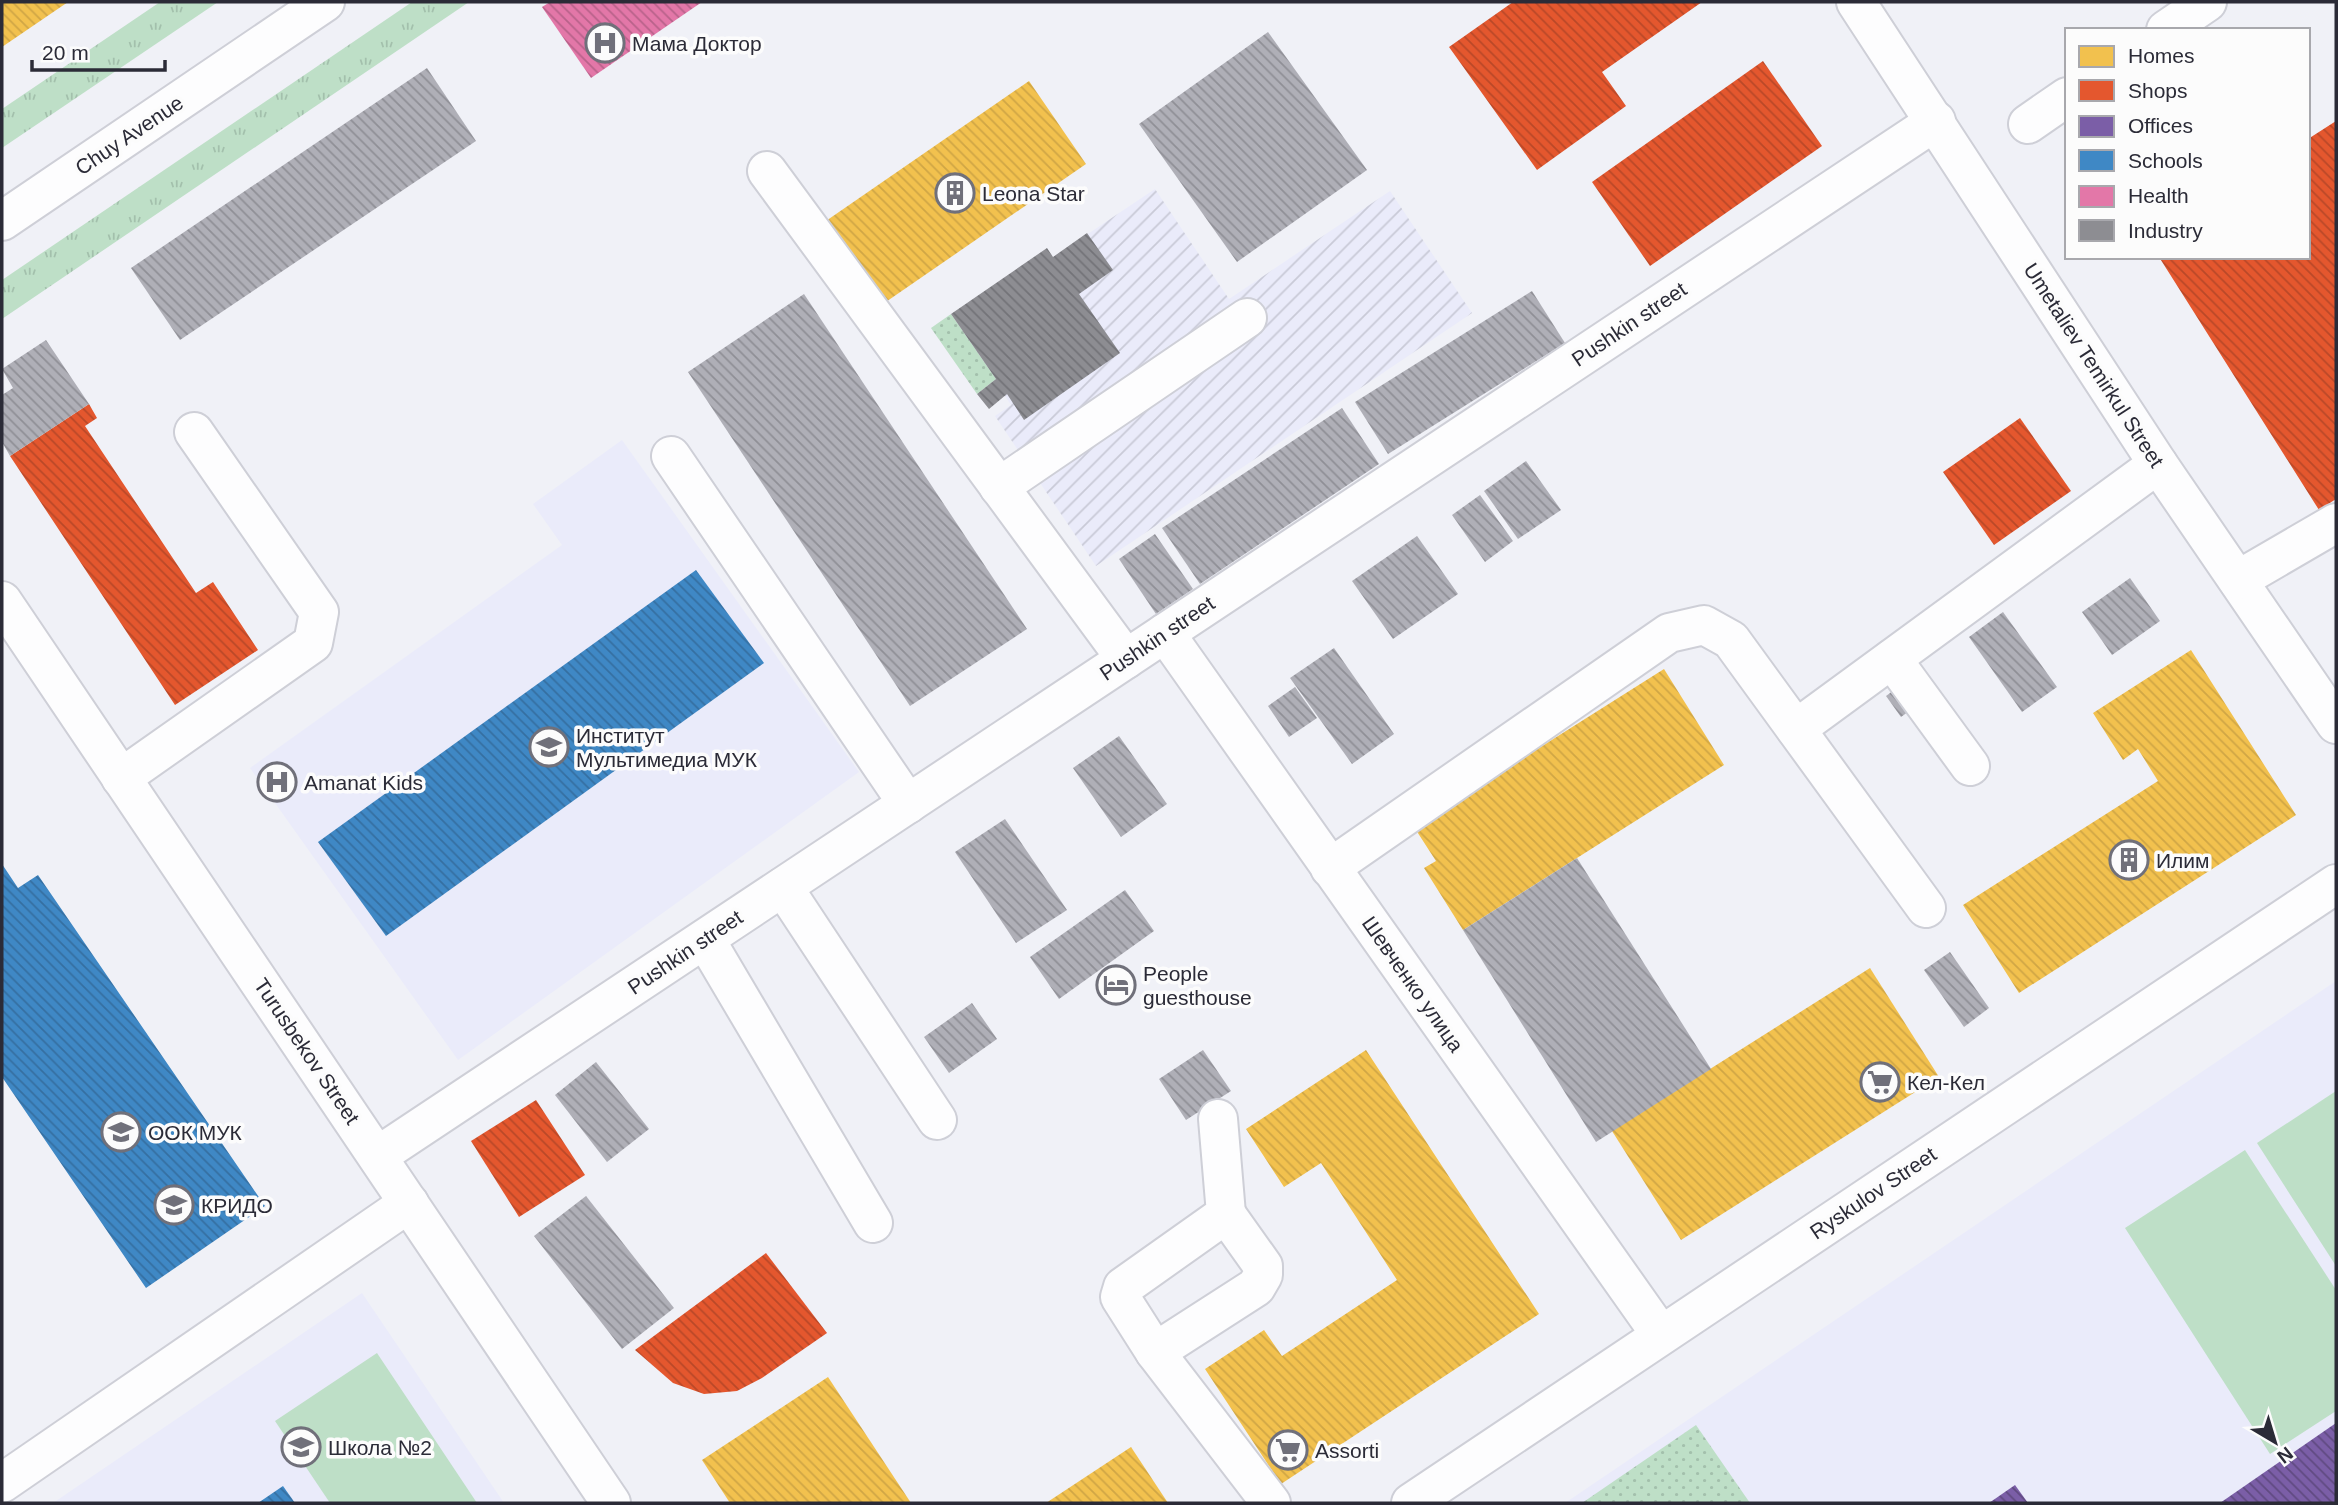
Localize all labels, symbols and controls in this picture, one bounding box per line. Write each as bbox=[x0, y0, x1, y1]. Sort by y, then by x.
hospital icon: Мама Доктор bbox=[584, 22, 626, 64]
scale bar bbox=[32, 28, 164, 72]
legend bbox=[2065, 28, 2310, 259]
place label: Мама Доктор bbox=[632, 32, 762, 55]
text: 20 m bbox=[42, 41, 89, 64]
text: Homes bbox=[2128, 44, 2195, 67]
text: Shops bbox=[2128, 79, 2188, 102]
street label: Chuy Avenue bbox=[71, 91, 187, 179]
text: Offices bbox=[2128, 114, 2193, 137]
text: Schools bbox=[2128, 149, 2203, 172]
building icon: Leona Star bbox=[934, 172, 976, 214]
place label: Leona Star bbox=[982, 182, 1085, 205]
text: Health bbox=[2128, 184, 2189, 207]
text: Industry bbox=[2128, 219, 2203, 242]
street label: Umetaliev Temirkul Street bbox=[2019, 259, 2169, 472]
street label: Pushkin street bbox=[1567, 277, 1691, 371]
street label: Pushkin street bbox=[1095, 591, 1219, 685]
place label: Институт Мультимедиа МУК bbox=[576, 724, 758, 771]
school or university icon: Институт Мультимедиа МУК bbox=[528, 726, 570, 768]
hospital icon: Amanat Kids bbox=[256, 761, 298, 803]
place label: Amanat Kids bbox=[304, 771, 423, 794]
building icon: Илим bbox=[2108, 839, 2150, 881]
place label: Илим bbox=[2156, 849, 2210, 872]
street label: Pushkin street bbox=[623, 905, 747, 999]
street label: Шевченко улица bbox=[1358, 912, 1468, 1056]
place label: People guesthouse bbox=[1143, 962, 1252, 1009]
hotel icon: People guesthouse bbox=[1095, 964, 1137, 1006]
street label: Turusbekov Street bbox=[250, 974, 364, 1128]
supermarket icon: Кел-Кел bbox=[1859, 1061, 1901, 1103]
place label: Кел-Кел bbox=[1907, 1071, 1985, 1094]
school or university icon: ООК МУК bbox=[100, 1111, 142, 1153]
place label: ООК МУК bbox=[148, 1121, 243, 1144]
street label: Ryskulov Street bbox=[1806, 1142, 1941, 1244]
school or university icon: КРИДО bbox=[153, 1184, 195, 1226]
place label: КРИДО bbox=[201, 1194, 273, 1217]
north arrow bbox=[2240, 1407, 2310, 1477]
school or university icon: Школа №2 bbox=[280, 1426, 322, 1468]
supermarket icon: Assorti bbox=[1267, 1429, 1309, 1471]
place label: Школа №2 bbox=[328, 1436, 432, 1459]
place label: Assorti bbox=[1315, 1439, 1379, 1462]
text: N bbox=[2273, 1443, 2297, 1468]

